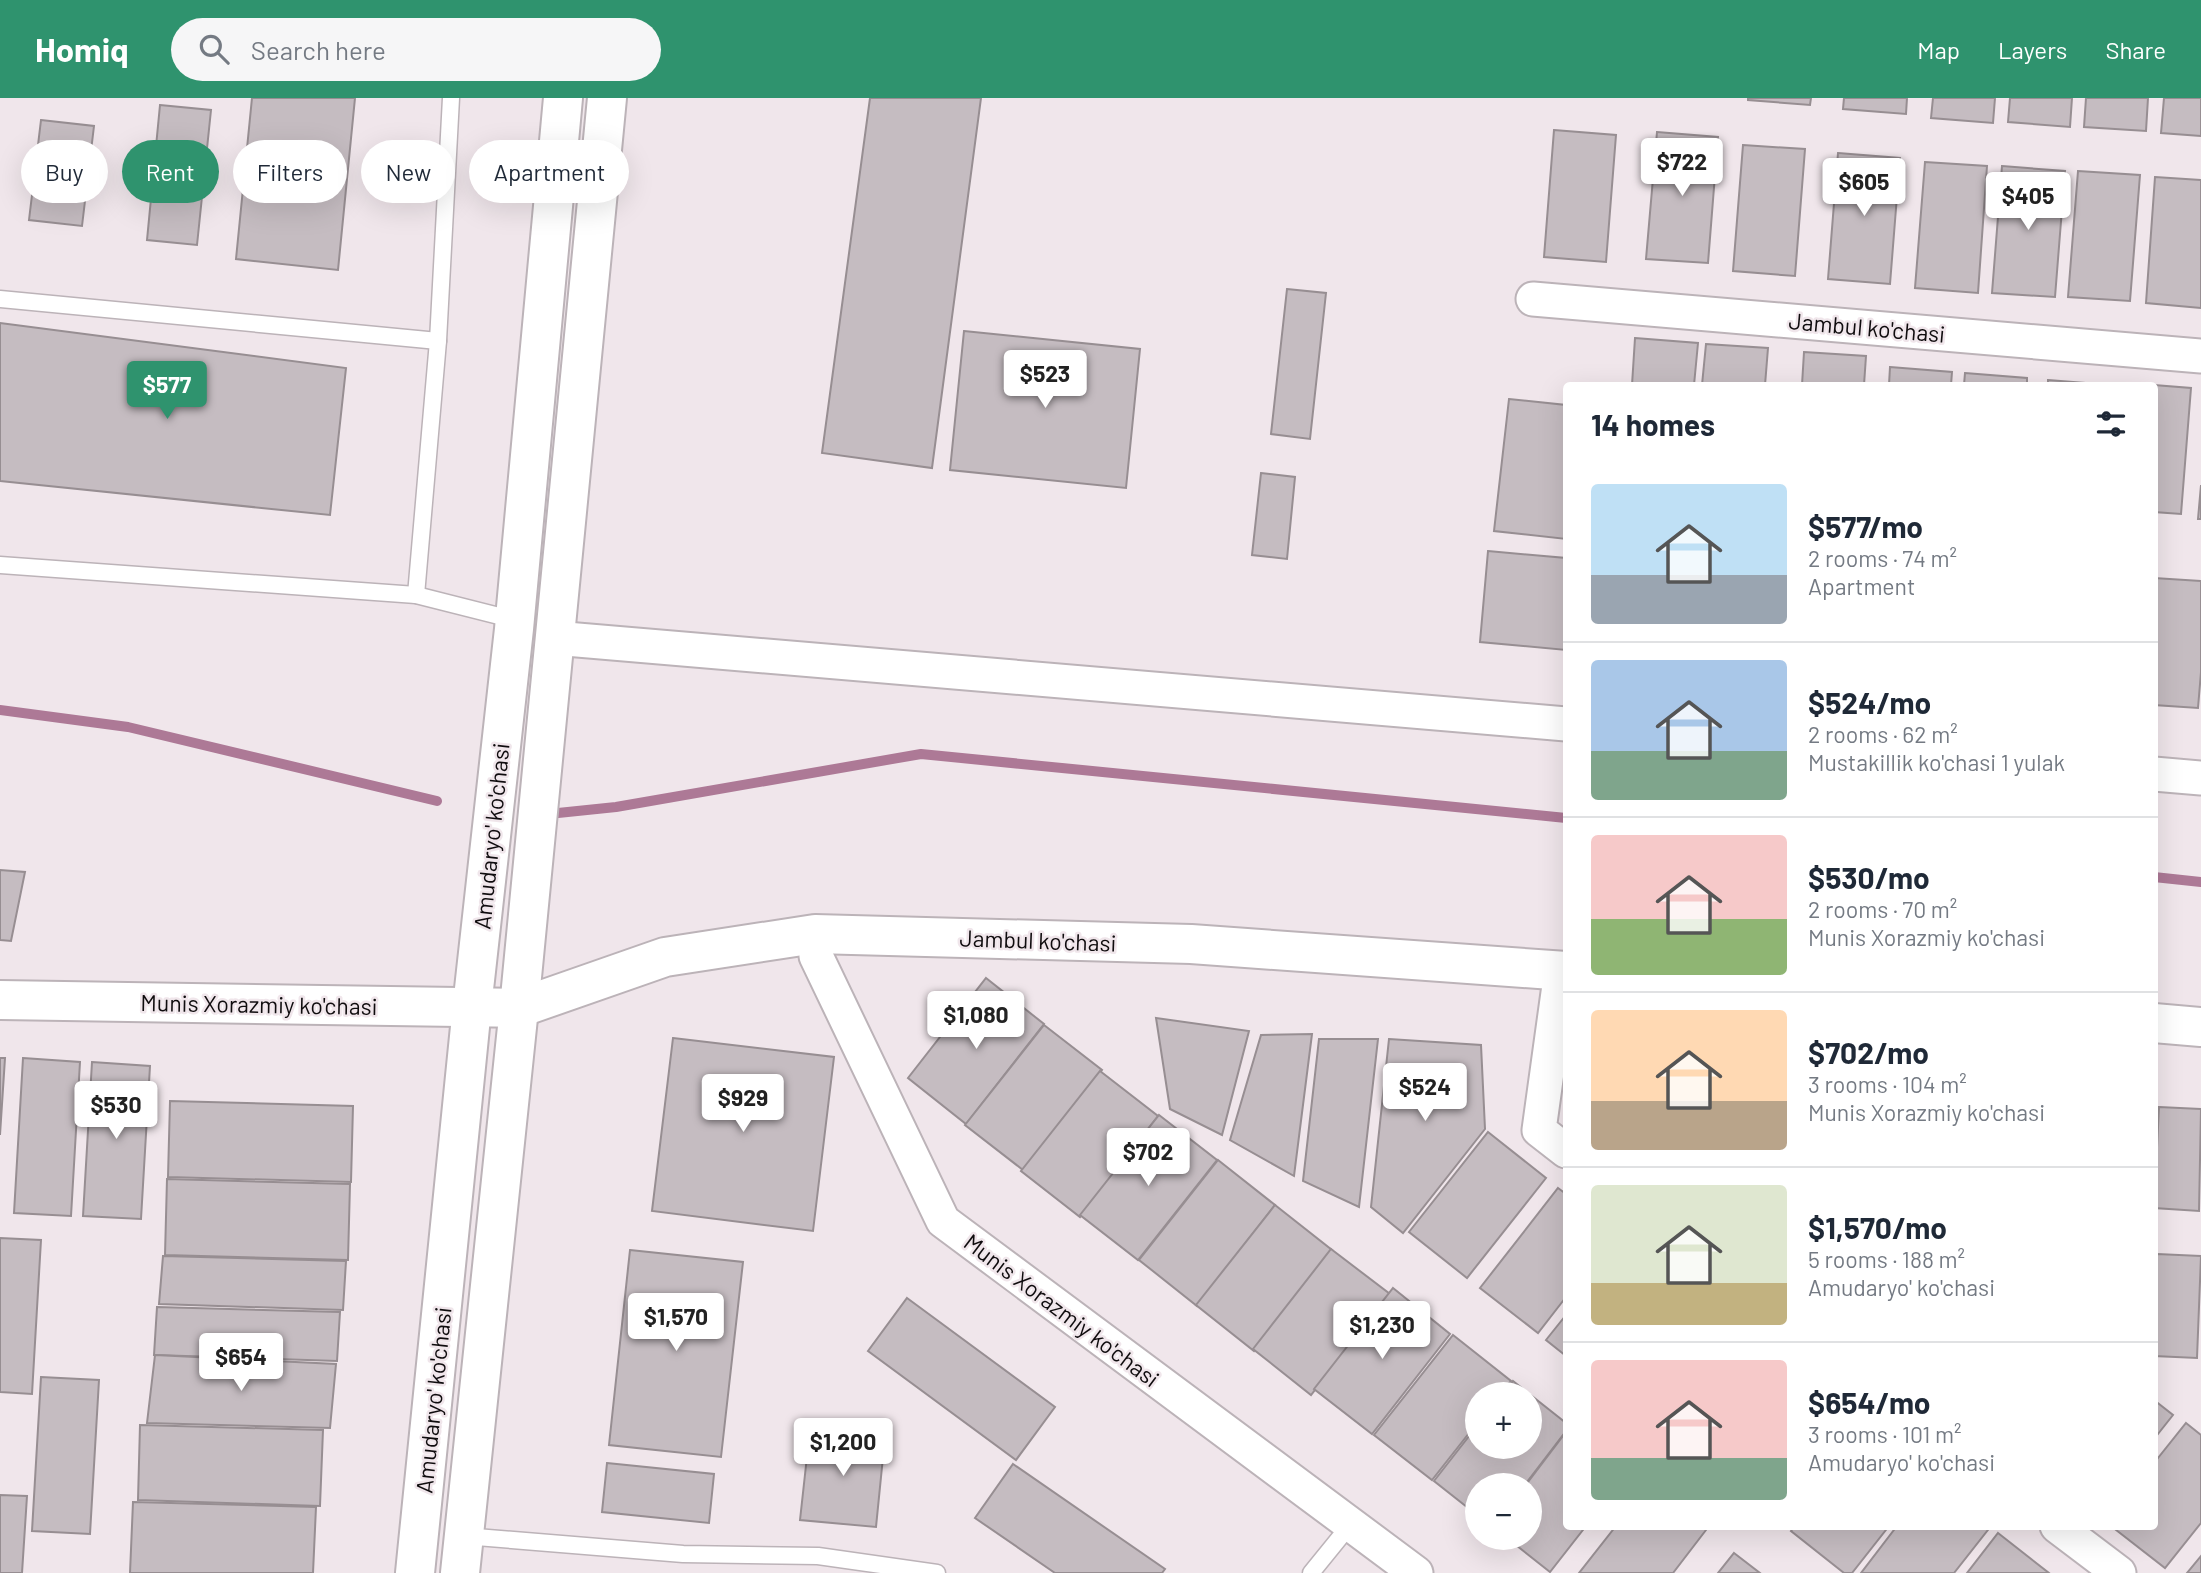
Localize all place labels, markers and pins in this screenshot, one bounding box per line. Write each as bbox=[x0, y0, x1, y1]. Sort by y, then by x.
pin: $722 bbox=[1641, 139, 1723, 198]
pin: $605 bbox=[1823, 158, 1905, 218]
pin: $405 bbox=[1987, 172, 2069, 232]
pin: $523 bbox=[1004, 350, 1086, 410]
pin: $577 bbox=[126, 362, 208, 421]
pin: $1,080 bbox=[919, 992, 1033, 1051]
pin: $524 bbox=[1384, 1063, 1466, 1123]
pin: $929 bbox=[702, 1074, 784, 1134]
pin: $530 bbox=[75, 1082, 157, 1141]
pin: $702 bbox=[1107, 1128, 1189, 1188]
pin: $1,570 bbox=[619, 1294, 733, 1353]
pin: $1,230 bbox=[1325, 1302, 1439, 1361]
pin: $654 bbox=[200, 1334, 282, 1393]
pin: $1,200 bbox=[786, 1418, 900, 1478]

